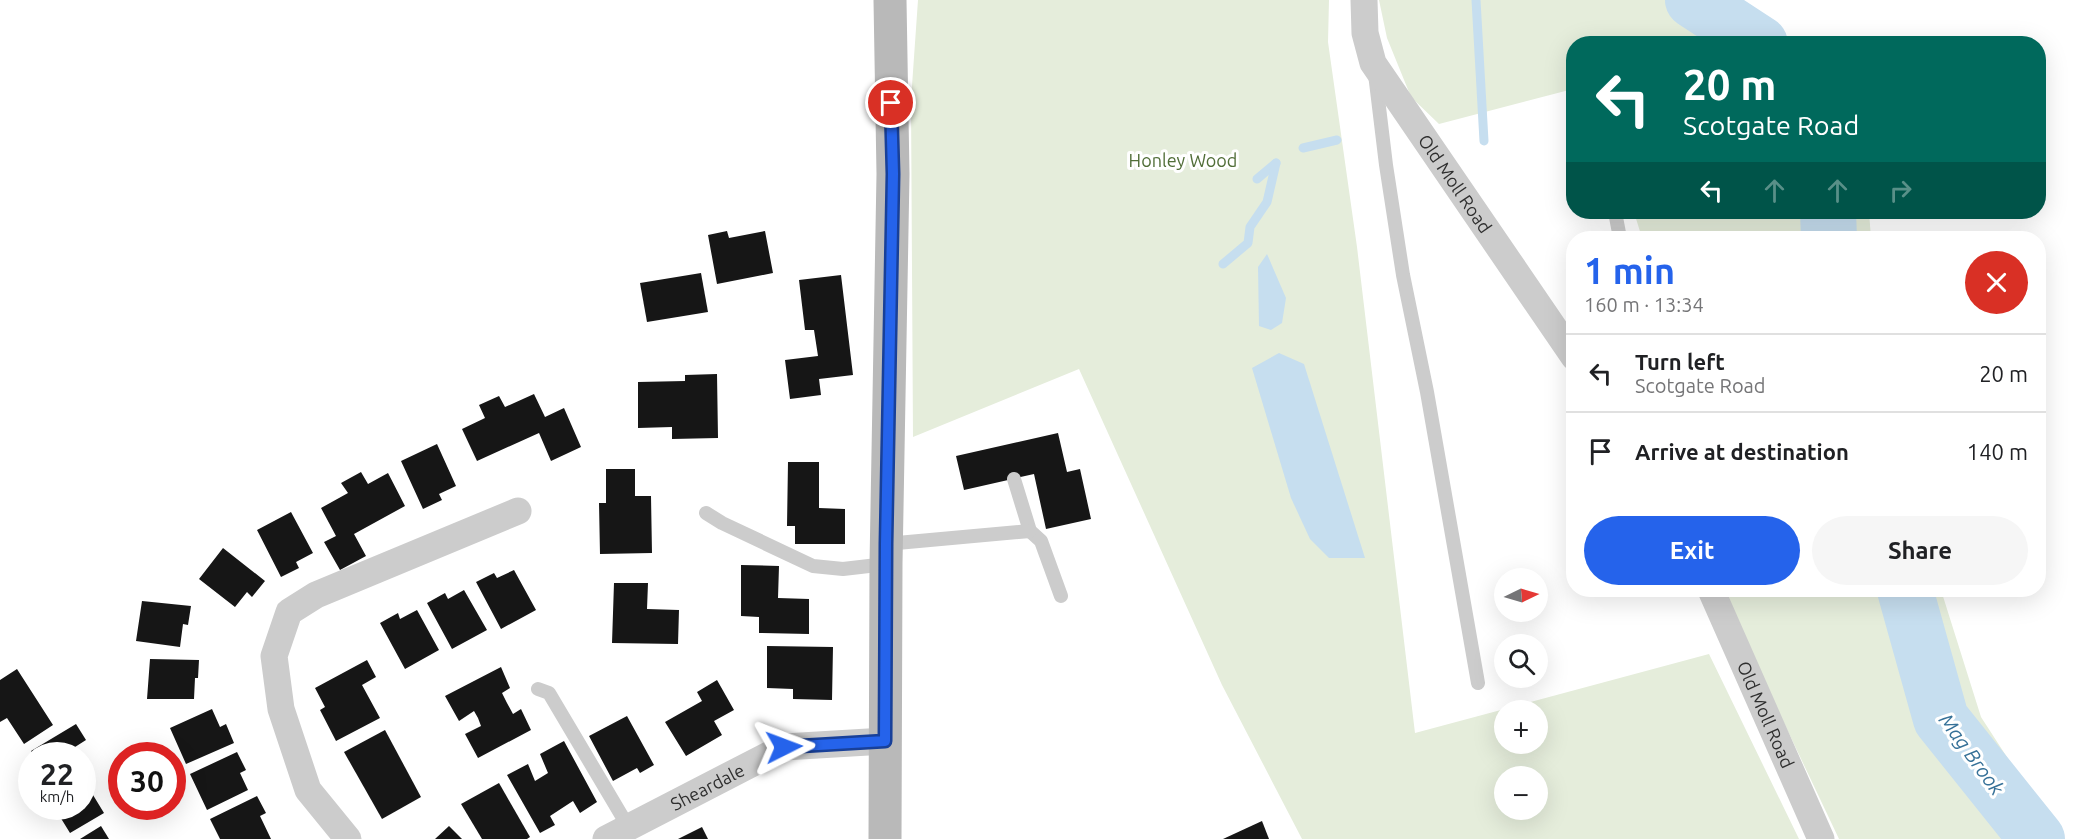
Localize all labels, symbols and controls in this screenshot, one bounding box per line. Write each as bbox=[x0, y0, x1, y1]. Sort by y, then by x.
icon: left bbox=[1584, 60, 1662, 138]
text: 20 m bbox=[1683, 61, 1777, 108]
pin bbox=[865, 77, 916, 128]
icon: arrive bbox=[874, 86, 907, 119]
text: Scotgate Road bbox=[1683, 110, 1859, 140]
street label: Old Moll Road bbox=[1415, 131, 1496, 236]
park label: Honley Wood bbox=[1129, 150, 1237, 170]
icon: left bbox=[1695, 174, 1728, 207]
icon: ahead bbox=[1758, 174, 1791, 207]
icon: ahead bbox=[1821, 174, 1854, 207]
icon: right bbox=[1884, 174, 1917, 207]
text: 1 min bbox=[1584, 250, 1675, 291]
button: close bbox=[1965, 251, 2028, 314]
text: 160 m · 13:34 bbox=[1584, 293, 1704, 316]
text: Turn left bbox=[1635, 349, 1725, 374]
icon: left bbox=[1584, 357, 1617, 390]
text: 20 m bbox=[1979, 361, 2028, 386]
text: Scotgate Road bbox=[1635, 374, 1766, 397]
icon: arrive bbox=[1584, 435, 1617, 468]
text: Arrive at destination bbox=[1635, 439, 1849, 464]
text: 140 m bbox=[1967, 439, 2028, 464]
button: Exit bbox=[1584, 516, 1800, 585]
button: Share bbox=[1812, 516, 2028, 585]
north arrow bbox=[1494, 568, 1548, 622]
map controls bbox=[1494, 568, 1548, 820]
button: search bbox=[1494, 634, 1548, 688]
street label: Old Moll Road bbox=[1734, 658, 1798, 771]
button: + bbox=[1494, 700, 1548, 754]
water label: Mag Brook bbox=[1935, 709, 2010, 800]
position arrow bbox=[752, 715, 816, 779]
speed limit sign: 30 bbox=[108, 742, 186, 820]
text: 22 bbox=[40, 757, 74, 791]
street label: Sheardale bbox=[667, 759, 747, 814]
button: − bbox=[1494, 766, 1548, 820]
text: km/h bbox=[40, 788, 74, 805]

